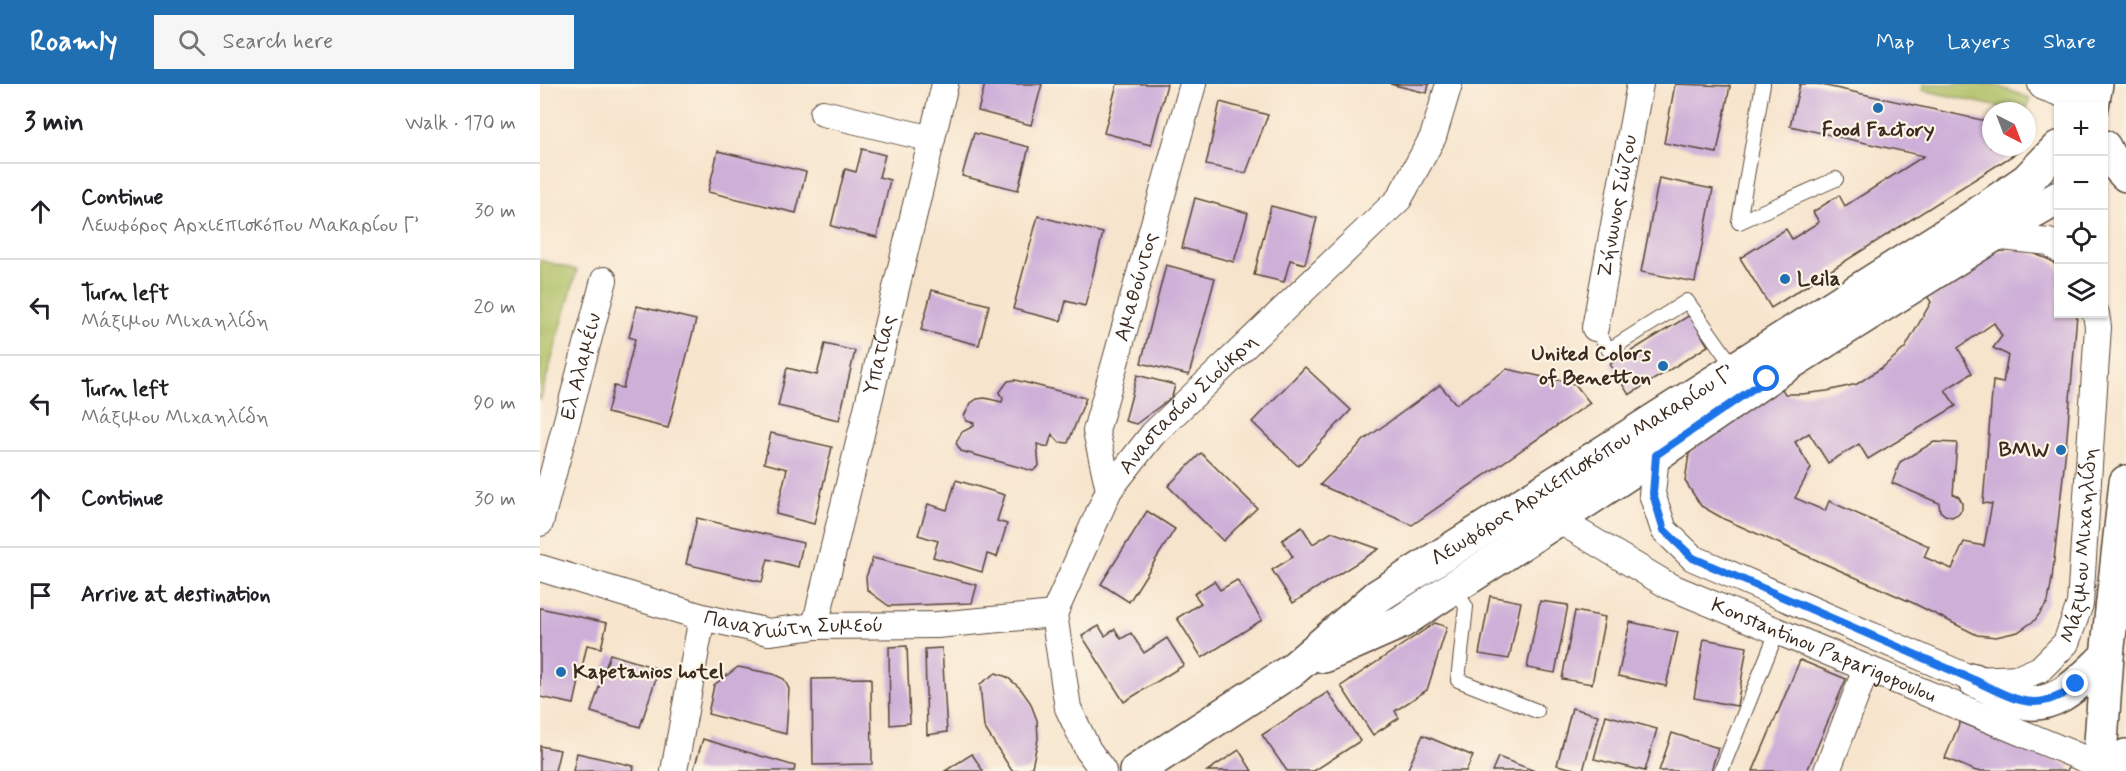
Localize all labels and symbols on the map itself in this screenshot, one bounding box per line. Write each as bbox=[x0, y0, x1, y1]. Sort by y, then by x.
marker: Food Factory bbox=[1871, 101, 1885, 115]
north arrow bbox=[1982, 102, 2036, 156]
place label: Food Factory bbox=[1822, 116, 1935, 144]
street label: Ζήνωνος Σώζου bbox=[1591, 132, 1644, 280]
street label: Αμαθούντος bbox=[1108, 229, 1165, 345]
place label: Leila bbox=[1797, 265, 1841, 293]
marker: Leila bbox=[1778, 272, 1792, 286]
street label: Ελ Αλαμέιν bbox=[554, 310, 609, 423]
street label: Υπατίας bbox=[857, 312, 903, 397]
street label: Αναστασίου Σιούκρη bbox=[1112, 328, 1263, 480]
place label: United Colors of Benetton bbox=[1531, 340, 1652, 392]
street label: Λεωφόρος Αρχιεπισκόπου Μακαρίου Γ’ bbox=[1425, 359, 1740, 573]
marker: United Colors of Benetton bbox=[1656, 359, 1670, 373]
route start bbox=[1753, 365, 1779, 391]
place label: BMW bbox=[1999, 436, 2049, 464]
marker: BMW bbox=[2054, 443, 2068, 457]
street label: Μάξιμου Μιχαηλίδη bbox=[2053, 447, 2104, 647]
street label: Konstantinou Paparigopoulou bbox=[1707, 591, 1941, 710]
street label: Παναγιώτη Συμεού bbox=[701, 604, 883, 646]
place label: Kapetanios hotel bbox=[573, 658, 724, 686]
marker: Kapetanios hotel bbox=[554, 665, 568, 679]
route end bbox=[2062, 670, 2088, 696]

